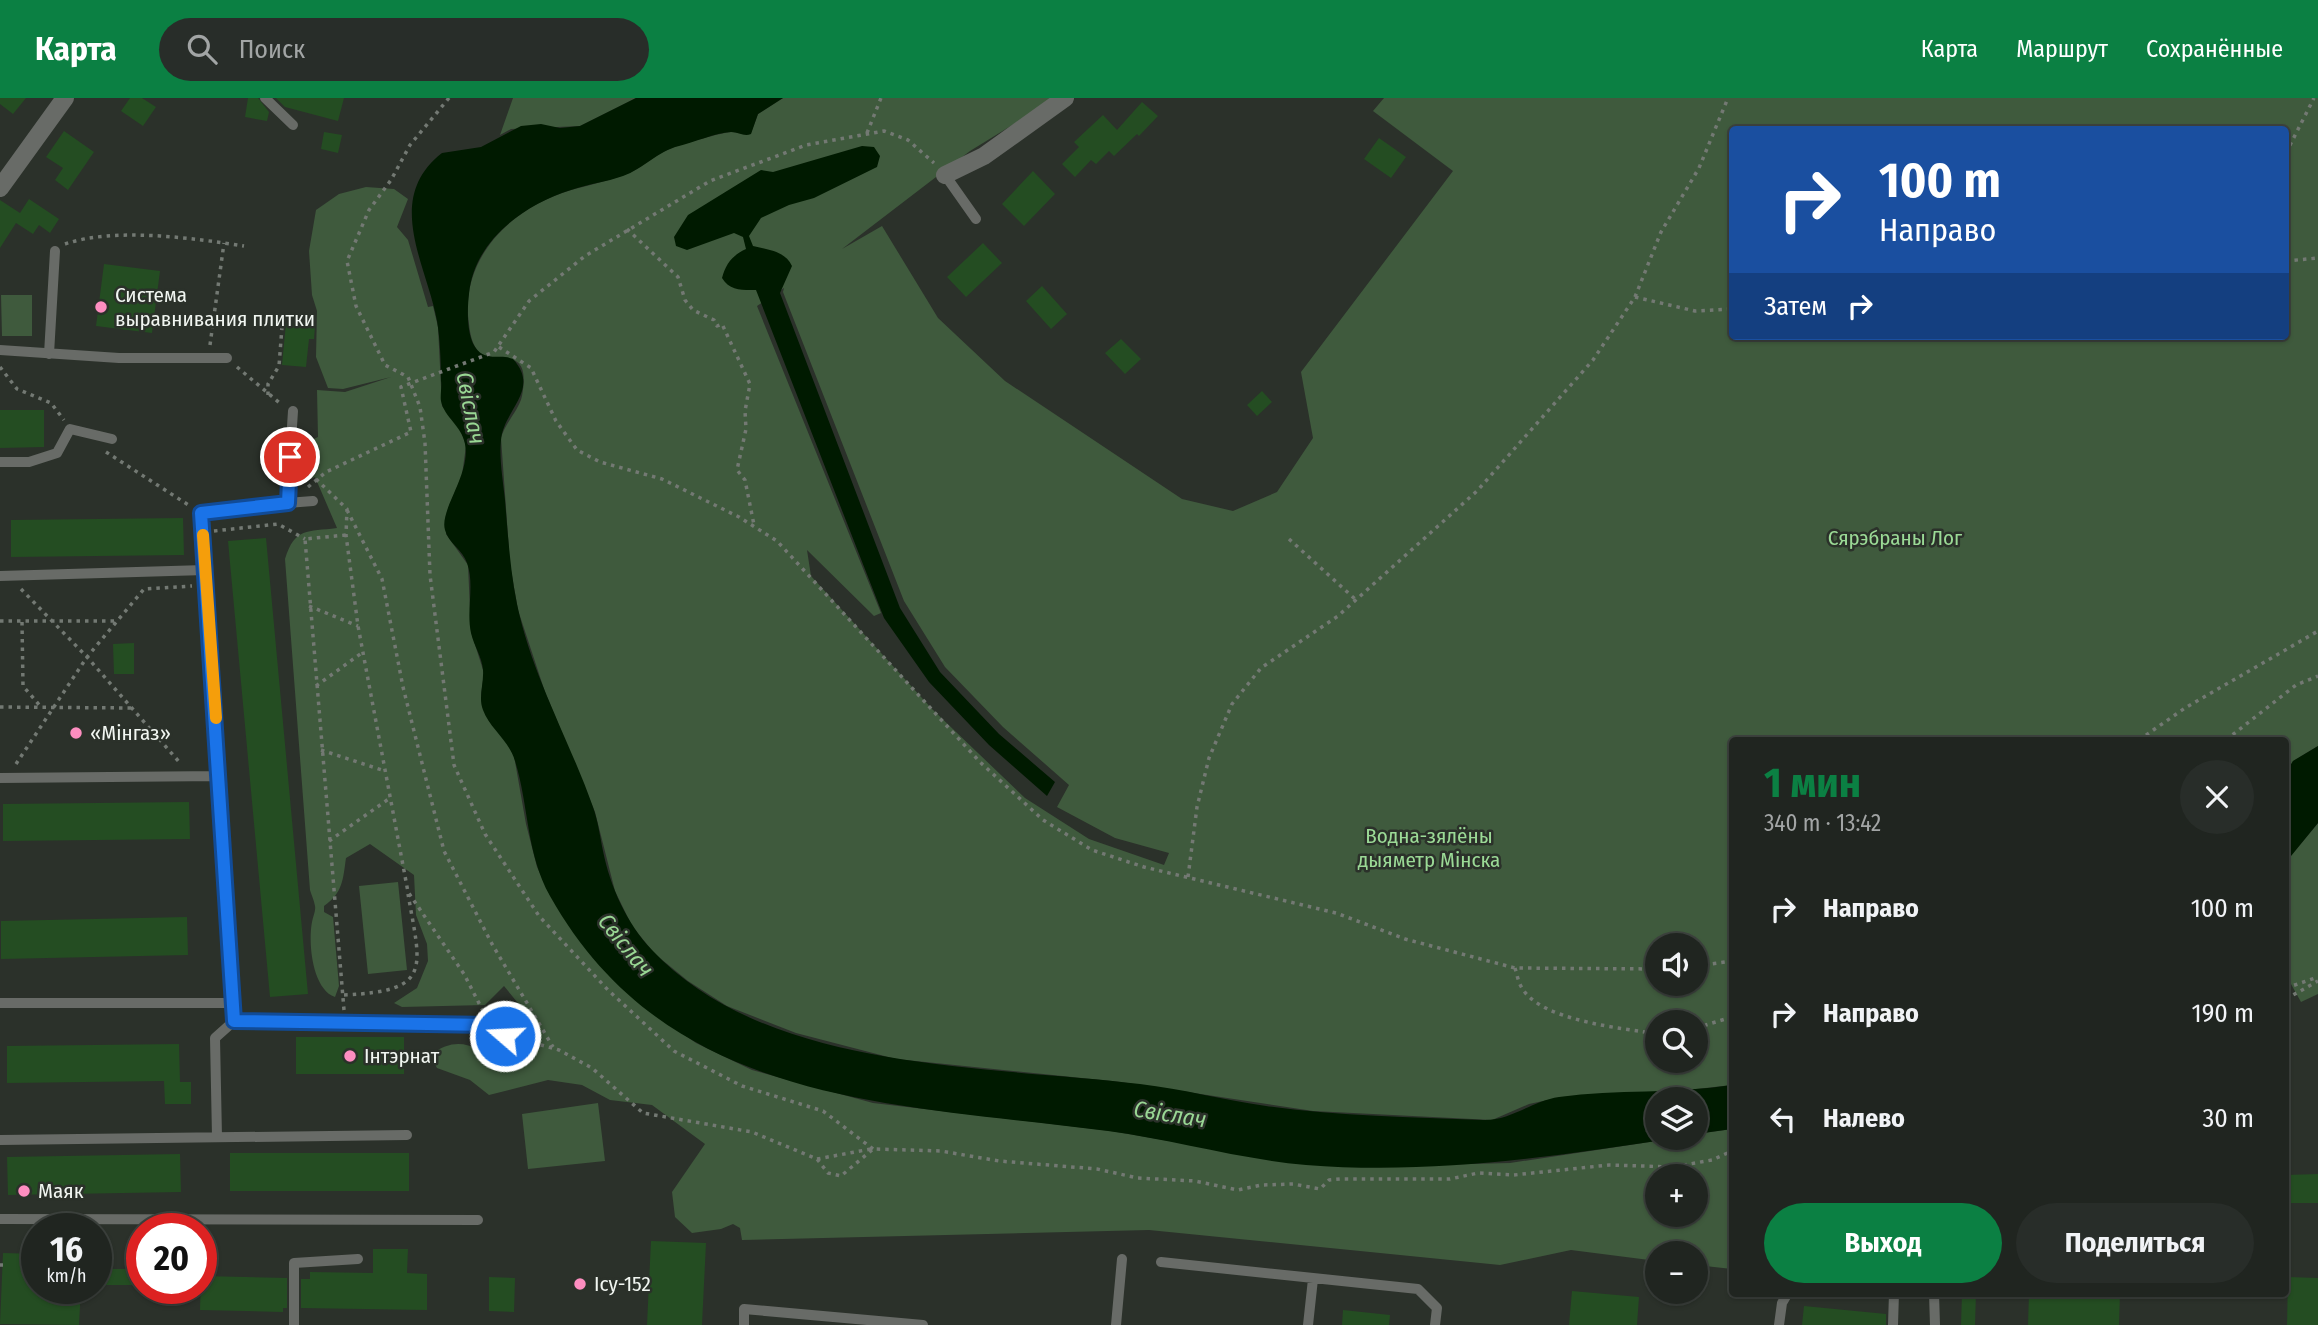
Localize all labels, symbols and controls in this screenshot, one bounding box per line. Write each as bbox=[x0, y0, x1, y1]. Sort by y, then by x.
search box bbox=[159, 18, 649, 81]
text: Карта bbox=[35, 29, 117, 69]
icon: search bbox=[183, 30, 221, 68]
text: Поиск bbox=[239, 34, 305, 65]
text: Карта bbox=[1921, 35, 1978, 63]
text: Маршрут bbox=[2016, 35, 2108, 63]
text: Сохранённые bbox=[2146, 35, 2283, 63]
text: 100 m bbox=[1879, 151, 2001, 210]
icon: right bbox=[1764, 154, 1855, 245]
text: Направо bbox=[1879, 211, 1996, 249]
place label: Система выравнивания плитки bbox=[115, 282, 315, 332]
icon: right bbox=[1841, 287, 1879, 325]
text: Затем bbox=[1764, 291, 1827, 322]
marker: Система выравнивания плитки bbox=[93, 299, 109, 315]
water label: Свіслач bbox=[450, 369, 492, 447]
pin bbox=[260, 427, 320, 487]
icon: arrive bbox=[271, 438, 309, 476]
park label: Сярэбраны Лог bbox=[1828, 525, 1963, 551]
place label: «Мінгаз» bbox=[90, 720, 171, 746]
marker: «Мінгаз» bbox=[68, 725, 84, 741]
text: 1 мин bbox=[1764, 758, 1861, 808]
button: close bbox=[2180, 760, 2254, 834]
text: 340 m · 13:42 bbox=[1764, 809, 1881, 837]
park label: Водна-зялёны дыяметр Мінска bbox=[1358, 823, 1500, 873]
icon: right bbox=[1764, 890, 1802, 928]
text: Направо bbox=[1823, 893, 1919, 924]
text: 100 m bbox=[2191, 893, 2254, 924]
water label: Свіслач bbox=[592, 908, 660, 982]
map controls bbox=[1645, 933, 1708, 1304]
button: sound bbox=[1645, 933, 1708, 996]
icon: right bbox=[1764, 995, 1802, 1033]
text: Направо bbox=[1823, 998, 1919, 1029]
text: 190 m bbox=[2192, 998, 2254, 1029]
position arrow bbox=[468, 999, 542, 1073]
button: search bbox=[1645, 1010, 1708, 1073]
place label: Інтэрнат bbox=[364, 1043, 440, 1069]
marker: Інтэрнат bbox=[342, 1048, 358, 1064]
button: layers bbox=[1645, 1087, 1708, 1150]
water label: Свіслач bbox=[1132, 1094, 1208, 1134]
icon: left bbox=[1764, 1100, 1802, 1138]
text: Налево bbox=[1823, 1103, 1905, 1134]
text: 30 m bbox=[2203, 1103, 2254, 1134]
button: + bbox=[1645, 1164, 1708, 1227]
place label: Маяк bbox=[38, 1178, 84, 1204]
marker: Маяк bbox=[16, 1183, 32, 1199]
button: Выход bbox=[1764, 1203, 2002, 1283]
button: Поделиться bbox=[2016, 1203, 2254, 1283]
speed limit sign: 20 bbox=[126, 1213, 217, 1304]
text: 16 bbox=[50, 1228, 83, 1270]
button: − bbox=[1645, 1241, 1708, 1304]
text: km/h bbox=[46, 1265, 87, 1287]
place label: Ісу-152 bbox=[594, 1271, 651, 1297]
marker: Ісу-152 bbox=[572, 1276, 588, 1292]

